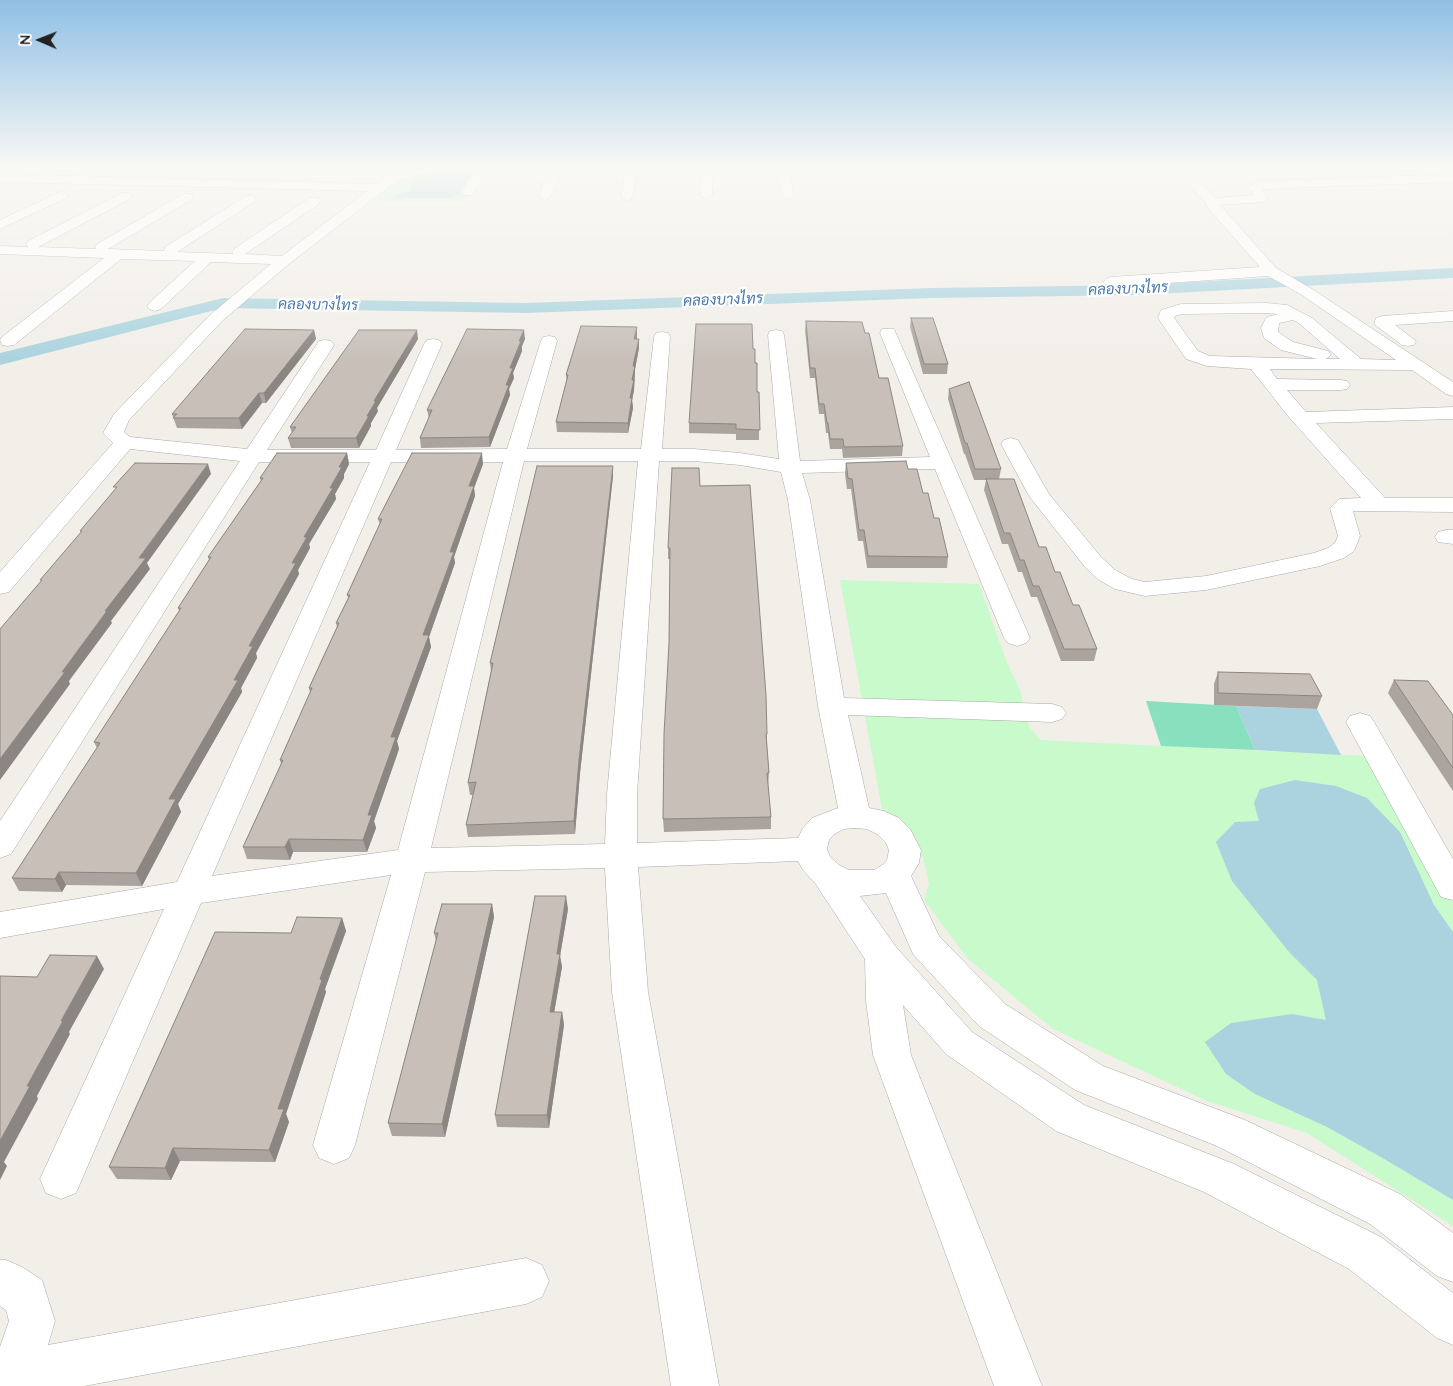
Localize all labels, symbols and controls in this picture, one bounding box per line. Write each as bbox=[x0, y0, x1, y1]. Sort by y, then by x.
north arrow bbox=[15, 15, 65, 65]
text: N bbox=[16, 34, 34, 45]
water label: คลองบางไทร bbox=[1088, 279, 1168, 299]
water label: คลองบางไทร bbox=[683, 290, 763, 310]
water label: คลองบางไทร bbox=[278, 295, 358, 315]

